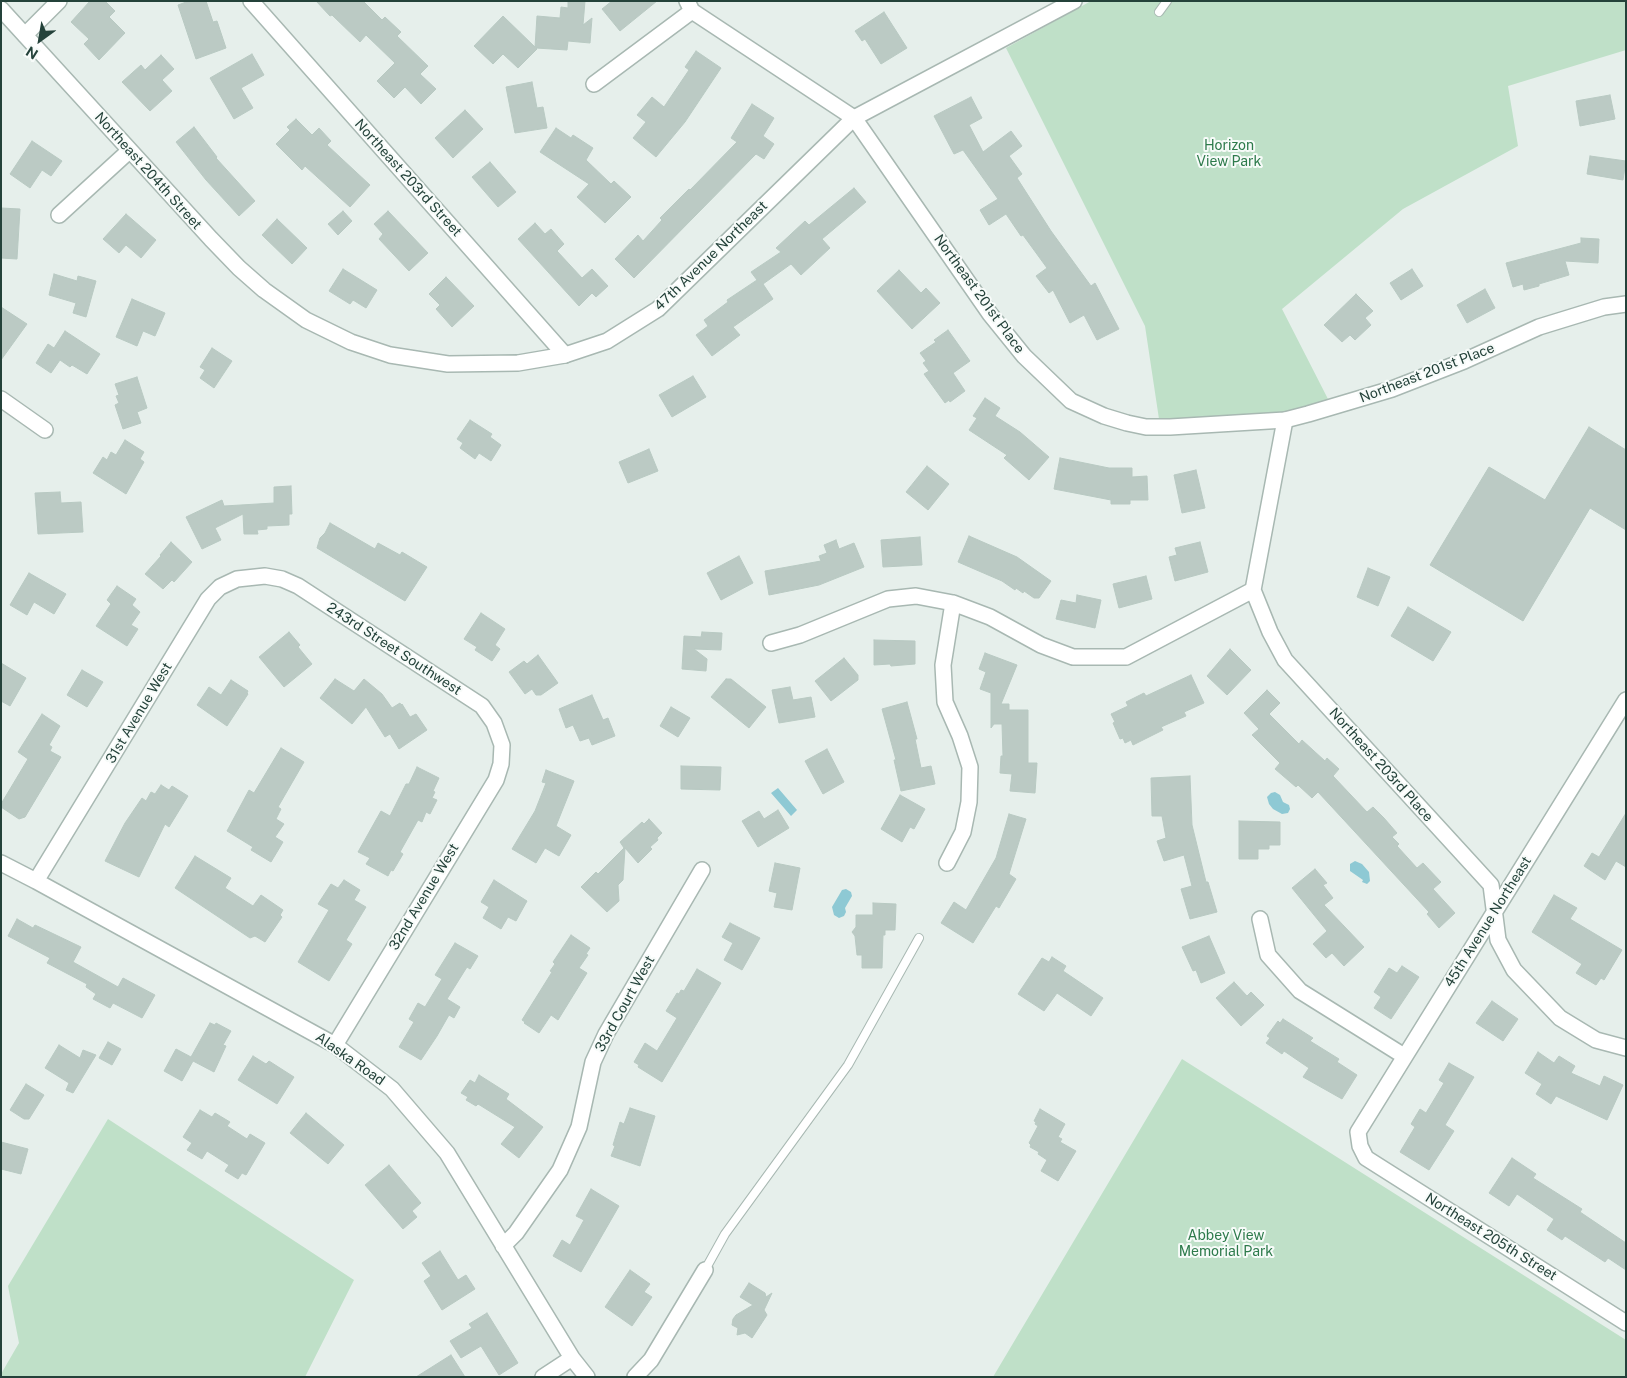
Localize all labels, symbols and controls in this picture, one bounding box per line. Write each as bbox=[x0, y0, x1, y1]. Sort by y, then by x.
north arrow bbox=[15, 15, 65, 65]
text: N bbox=[23, 43, 41, 62]
street label: Northeast 204th Street bbox=[91, 109, 205, 233]
street label: Northeast 203rd Street bbox=[351, 116, 465, 240]
park label: Horizon View Park bbox=[1197, 138, 1261, 170]
street label: 47th Avenue Northeast bbox=[651, 198, 771, 314]
street label: Northeast 201st Place bbox=[930, 231, 1028, 357]
street label: Northeast 201st Place bbox=[1357, 340, 1497, 406]
street label: 243rd Street Southwest bbox=[324, 599, 464, 699]
street label: 31st Avenue West bbox=[102, 659, 176, 767]
street label: Northeast 203rd Place bbox=[1325, 705, 1437, 825]
street label: 32nd Avenue West bbox=[386, 841, 462, 953]
street label: 45th Avenue Northeast bbox=[1441, 853, 1535, 991]
street label: 33rd Court West bbox=[592, 953, 658, 1055]
street label: Alaska Road bbox=[312, 1029, 388, 1089]
street label: Northeast 205th Street bbox=[1422, 1190, 1560, 1284]
park label: Abbey View Memorial Park bbox=[1179, 1228, 1273, 1260]

